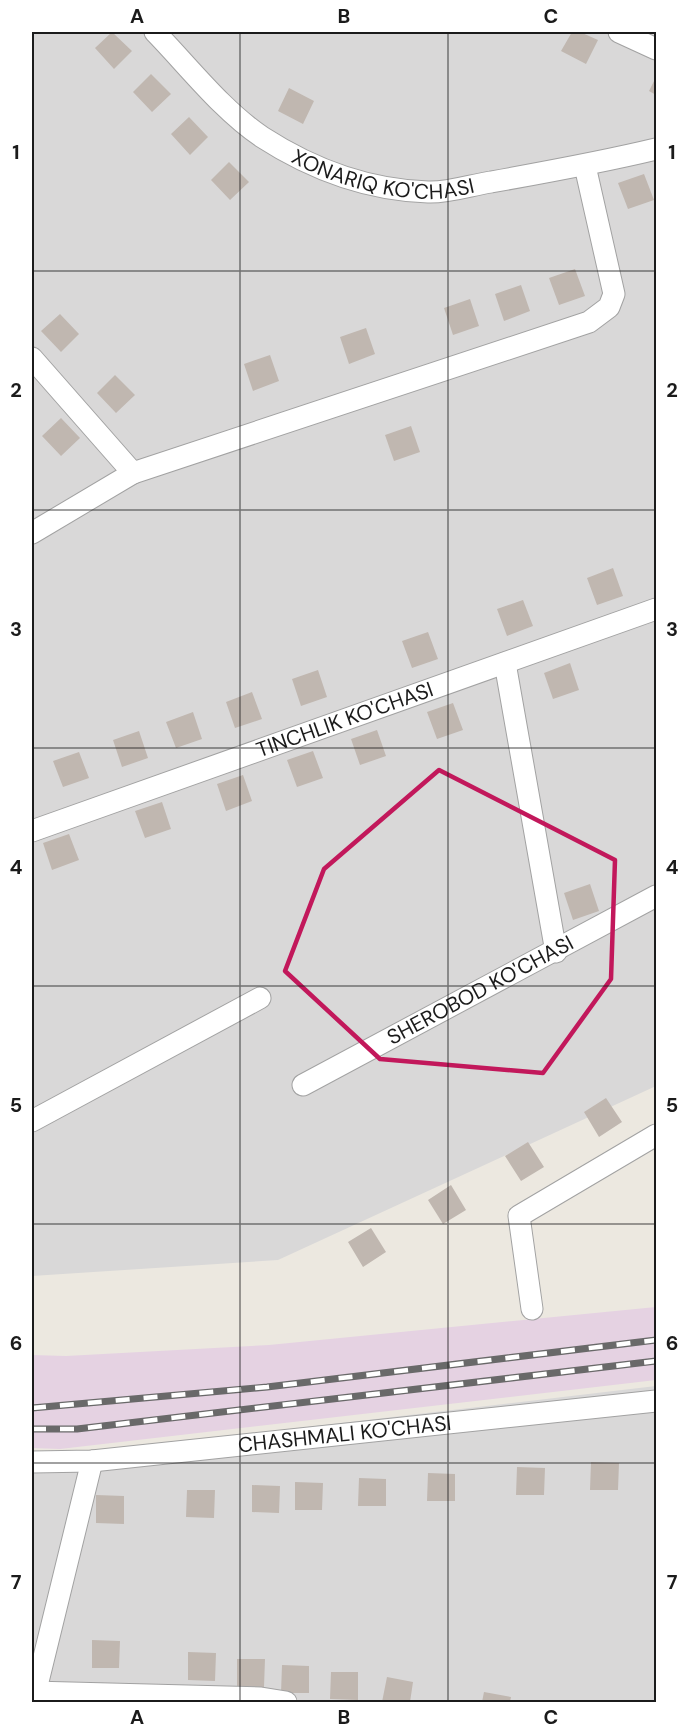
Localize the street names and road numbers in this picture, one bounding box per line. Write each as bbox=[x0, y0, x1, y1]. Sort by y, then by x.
street label: XONARIQ KO'CHASI bbox=[287, 143, 477, 206]
street label: TINCHLIK KO'CHASI bbox=[253, 675, 437, 764]
street label: SHEROBOD KO'CHASI bbox=[382, 929, 578, 1051]
street label: CHASHMALI KO'CHASI bbox=[236, 1409, 453, 1459]

